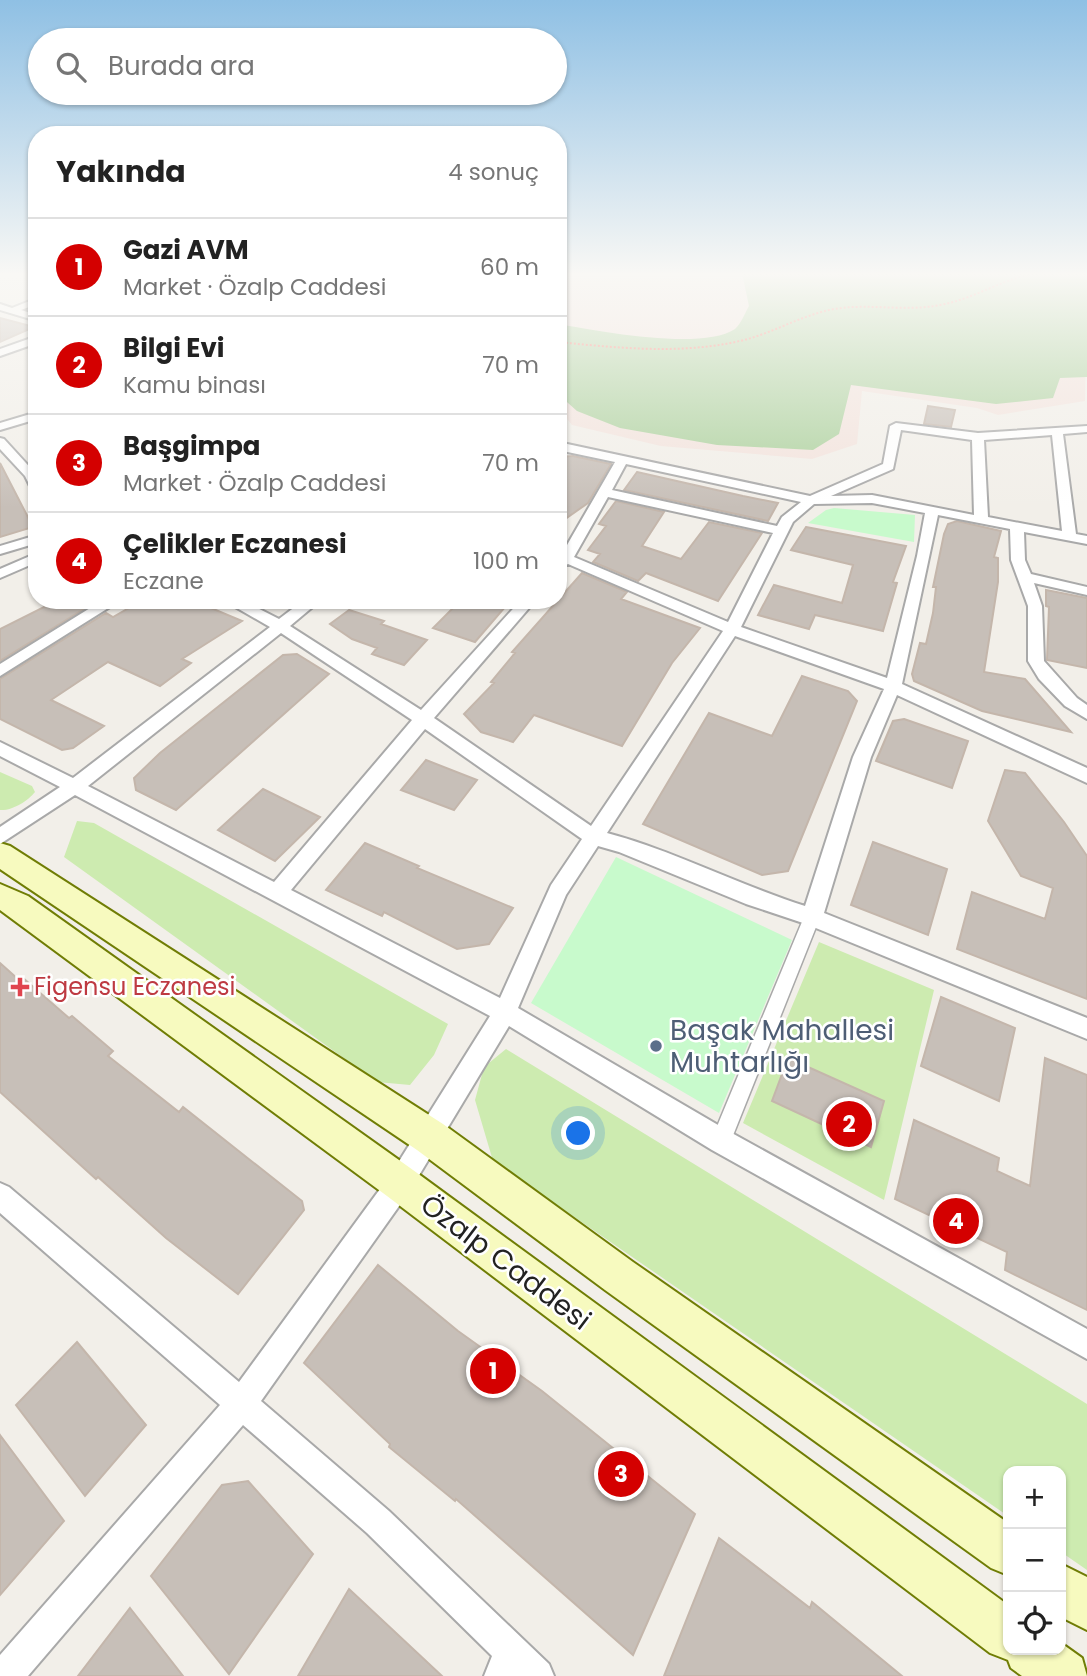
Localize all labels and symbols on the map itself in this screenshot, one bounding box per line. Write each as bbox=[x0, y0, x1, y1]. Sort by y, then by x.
place label: Figensu Eczanesi bbox=[34, 970, 235, 1003]
marker: Figensu Eczanesi bbox=[12, 979, 28, 995]
place label: Başak Mahallesi Muhtarlığı bbox=[670, 1011, 894, 1082]
marker: Başak Mahallesi Muhtarlığı bbox=[648, 1038, 664, 1054]
pin: 2 bbox=[826, 1098, 872, 1150]
your location bbox=[561, 1116, 595, 1150]
street label: Özalp Caddesi bbox=[412, 1185, 599, 1339]
pin: 4 bbox=[933, 1195, 979, 1247]
pin: 1 bbox=[470, 1345, 516, 1397]
pin: 3 bbox=[598, 1448, 644, 1500]

